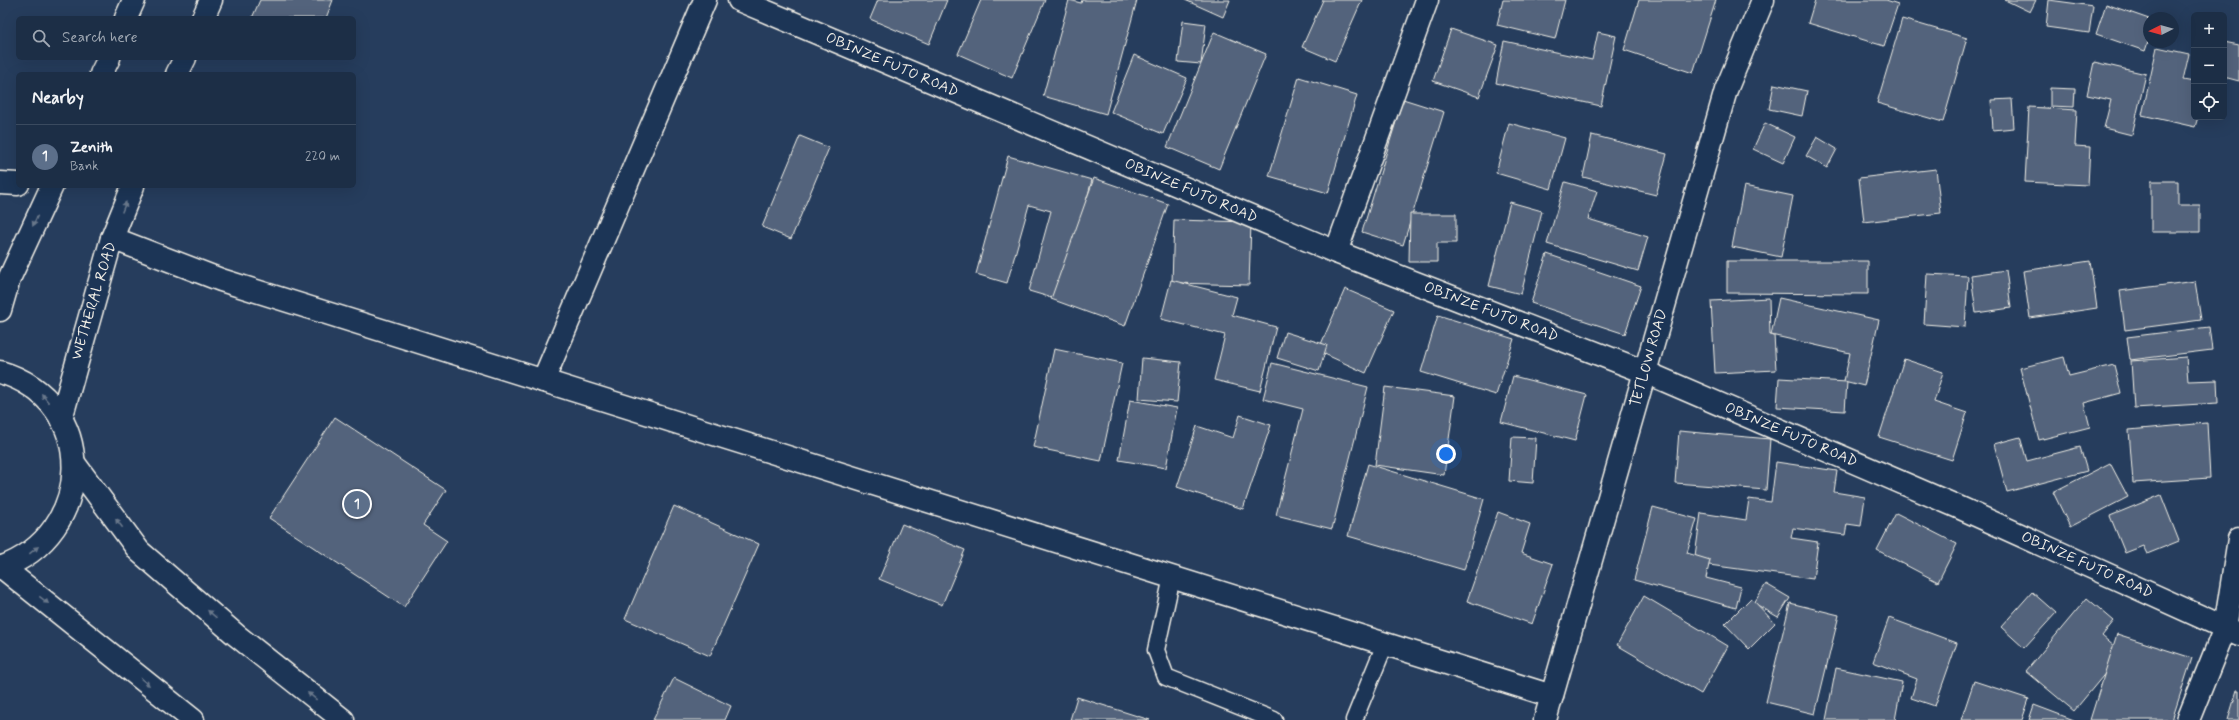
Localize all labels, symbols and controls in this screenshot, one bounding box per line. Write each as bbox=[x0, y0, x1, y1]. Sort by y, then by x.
north arrow bbox=[2143, 12, 2179, 48]
map controls bbox=[2191, 12, 2227, 120]
button: + bbox=[2191, 12, 2227, 48]
search box bbox=[16, 16, 356, 60]
icon: search bbox=[30, 27, 52, 49]
text: Search here bbox=[62, 28, 138, 48]
street label: OBINZE FUTO ROAD bbox=[822, 28, 962, 102]
button: − bbox=[2191, 48, 2227, 84]
button: locate bbox=[2191, 84, 2227, 120]
text: Nearby bbox=[32, 87, 84, 109]
text: Zenith bbox=[70, 138, 113, 158]
text: 1 bbox=[42, 148, 48, 165]
text: 220 m bbox=[305, 148, 340, 165]
street label: OBINZE FUTO ROAD bbox=[1121, 154, 1261, 228]
text: Bank bbox=[70, 158, 99, 175]
one-way arrow bbox=[122, 201, 128, 213]
one-way arrow bbox=[32, 216, 38, 227]
street label: WETHERAL ROAD bbox=[67, 239, 121, 363]
street label: OBINZE FUTO ROAD bbox=[1421, 277, 1561, 347]
street label: TETLOW ROAD bbox=[1625, 307, 1673, 409]
one-way arrow bbox=[41, 393, 49, 404]
street label: OBINZE FUTO ROAD bbox=[1721, 398, 1861, 472]
your location bbox=[1436, 444, 1456, 464]
pin: 1 bbox=[344, 489, 370, 519]
one-way arrow bbox=[115, 518, 123, 529]
street label: OBINZE FUTO ROAD bbox=[2018, 527, 2156, 603]
one-way arrow bbox=[29, 545, 39, 554]
one-way arrow bbox=[38, 596, 49, 605]
one-way arrow bbox=[206, 609, 217, 618]
one-way arrow bbox=[140, 677, 150, 686]
one-way arrow bbox=[307, 691, 318, 700]

